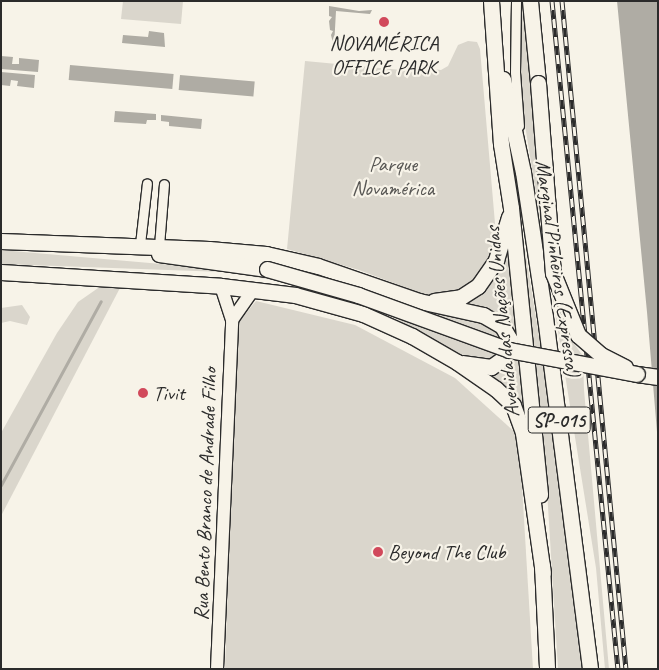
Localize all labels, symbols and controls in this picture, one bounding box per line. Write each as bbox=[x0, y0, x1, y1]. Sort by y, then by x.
marker: NOVAMÉRICA OFFICE PARK bbox=[378, 16, 390, 28]
place label: NOVAMÉRICA OFFICE PARK bbox=[330, 30, 438, 80]
park label: Parque Novamérica bbox=[352, 151, 434, 201]
street label: Marginal Pinheiros (Expressa) bbox=[530, 158, 586, 378]
street label: Avenida das Nações Unidas bbox=[479, 225, 525, 419]
street label: Rua Bento Branco de Andrade Filho bbox=[188, 366, 222, 622]
place label: Tivit bbox=[153, 380, 185, 406]
marker: Tivit bbox=[137, 387, 149, 399]
road number: SP-015 bbox=[526, 402, 592, 438]
place label: Beyond The Club bbox=[388, 539, 505, 565]
marker: Beyond The Club bbox=[372, 546, 384, 558]

